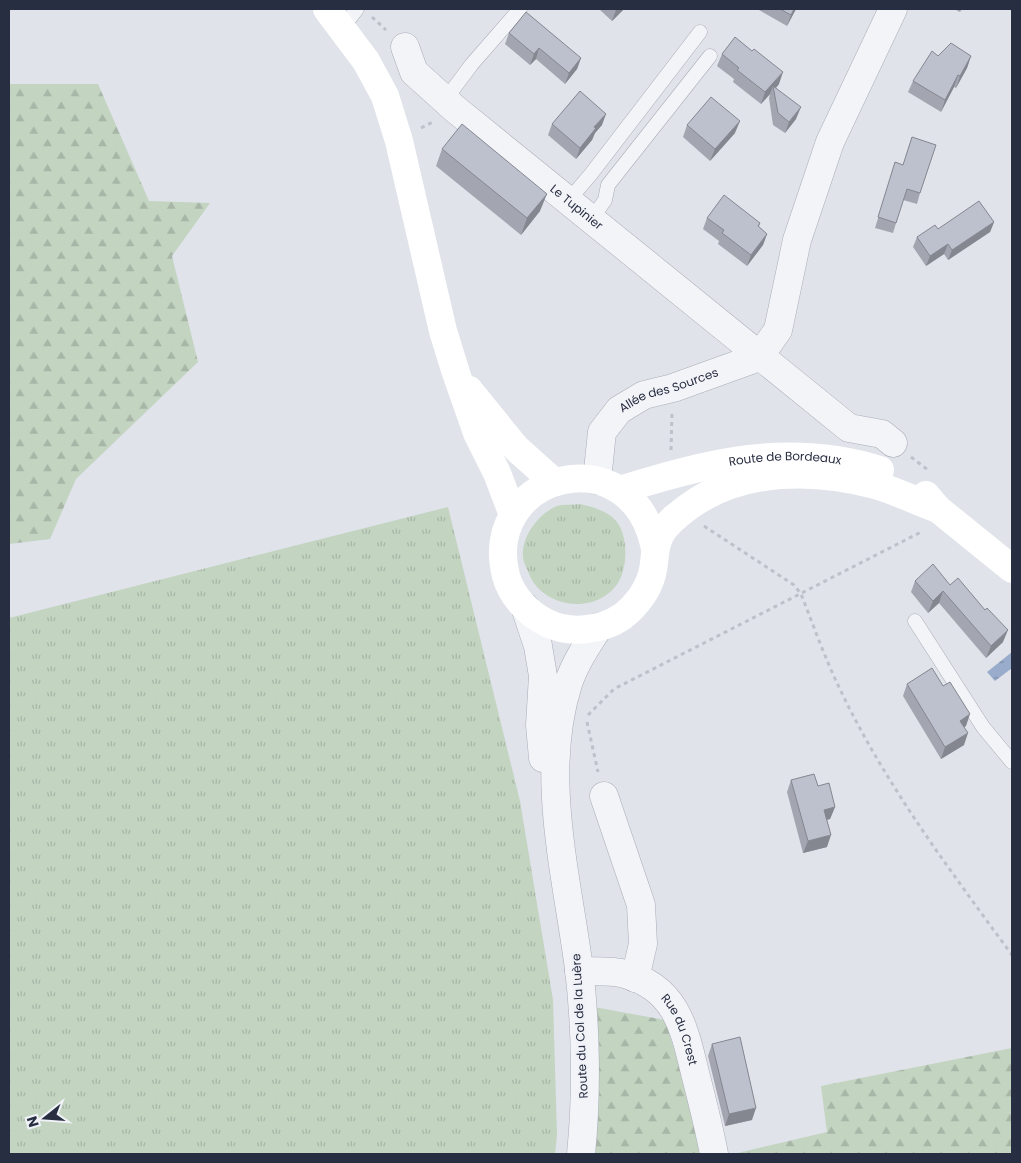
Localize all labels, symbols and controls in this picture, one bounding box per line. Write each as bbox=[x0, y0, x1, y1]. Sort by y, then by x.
street label: Le Tupinier bbox=[547, 180, 607, 234]
street label: Allée des Sources bbox=[616, 363, 720, 416]
street label: Route de Bordeaux bbox=[727, 447, 843, 470]
street label: Route du Col de la Luère bbox=[567, 953, 592, 1099]
street label: Rue du Crest bbox=[657, 990, 702, 1067]
north arrow bbox=[20, 1093, 70, 1143]
text: N bbox=[21, 1114, 44, 1130]

